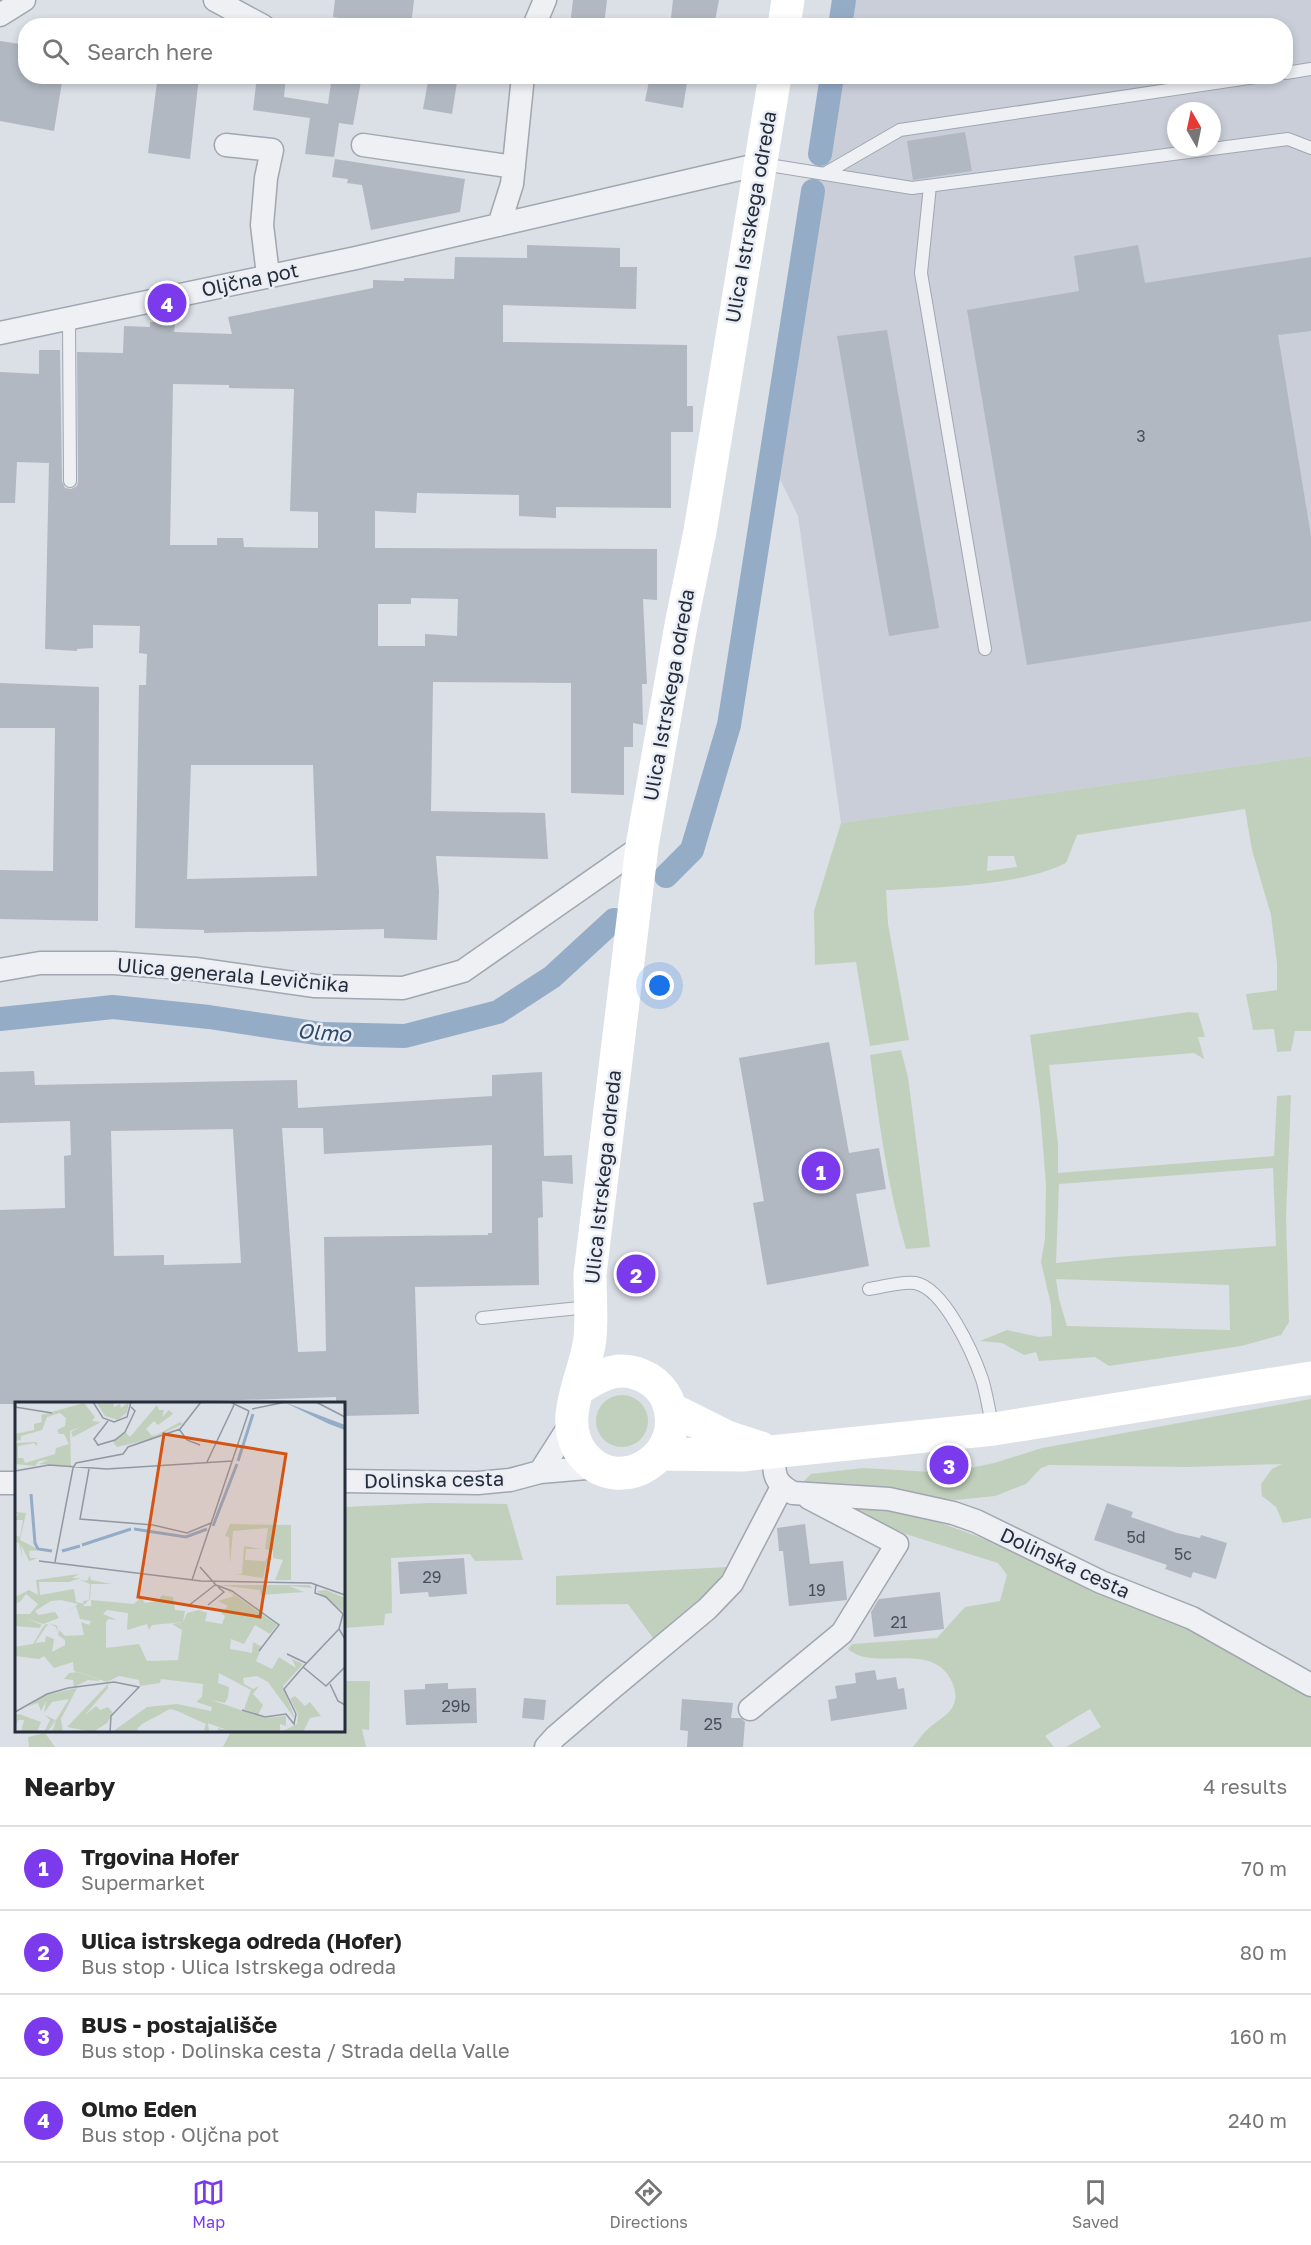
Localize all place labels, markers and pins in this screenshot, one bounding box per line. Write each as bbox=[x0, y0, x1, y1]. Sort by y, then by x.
pin: 4 bbox=[148, 280, 186, 326]
pin: 1 bbox=[802, 1148, 840, 1194]
pin: 2 bbox=[616, 1252, 656, 1296]
pin: 3 bbox=[930, 1442, 968, 1488]

